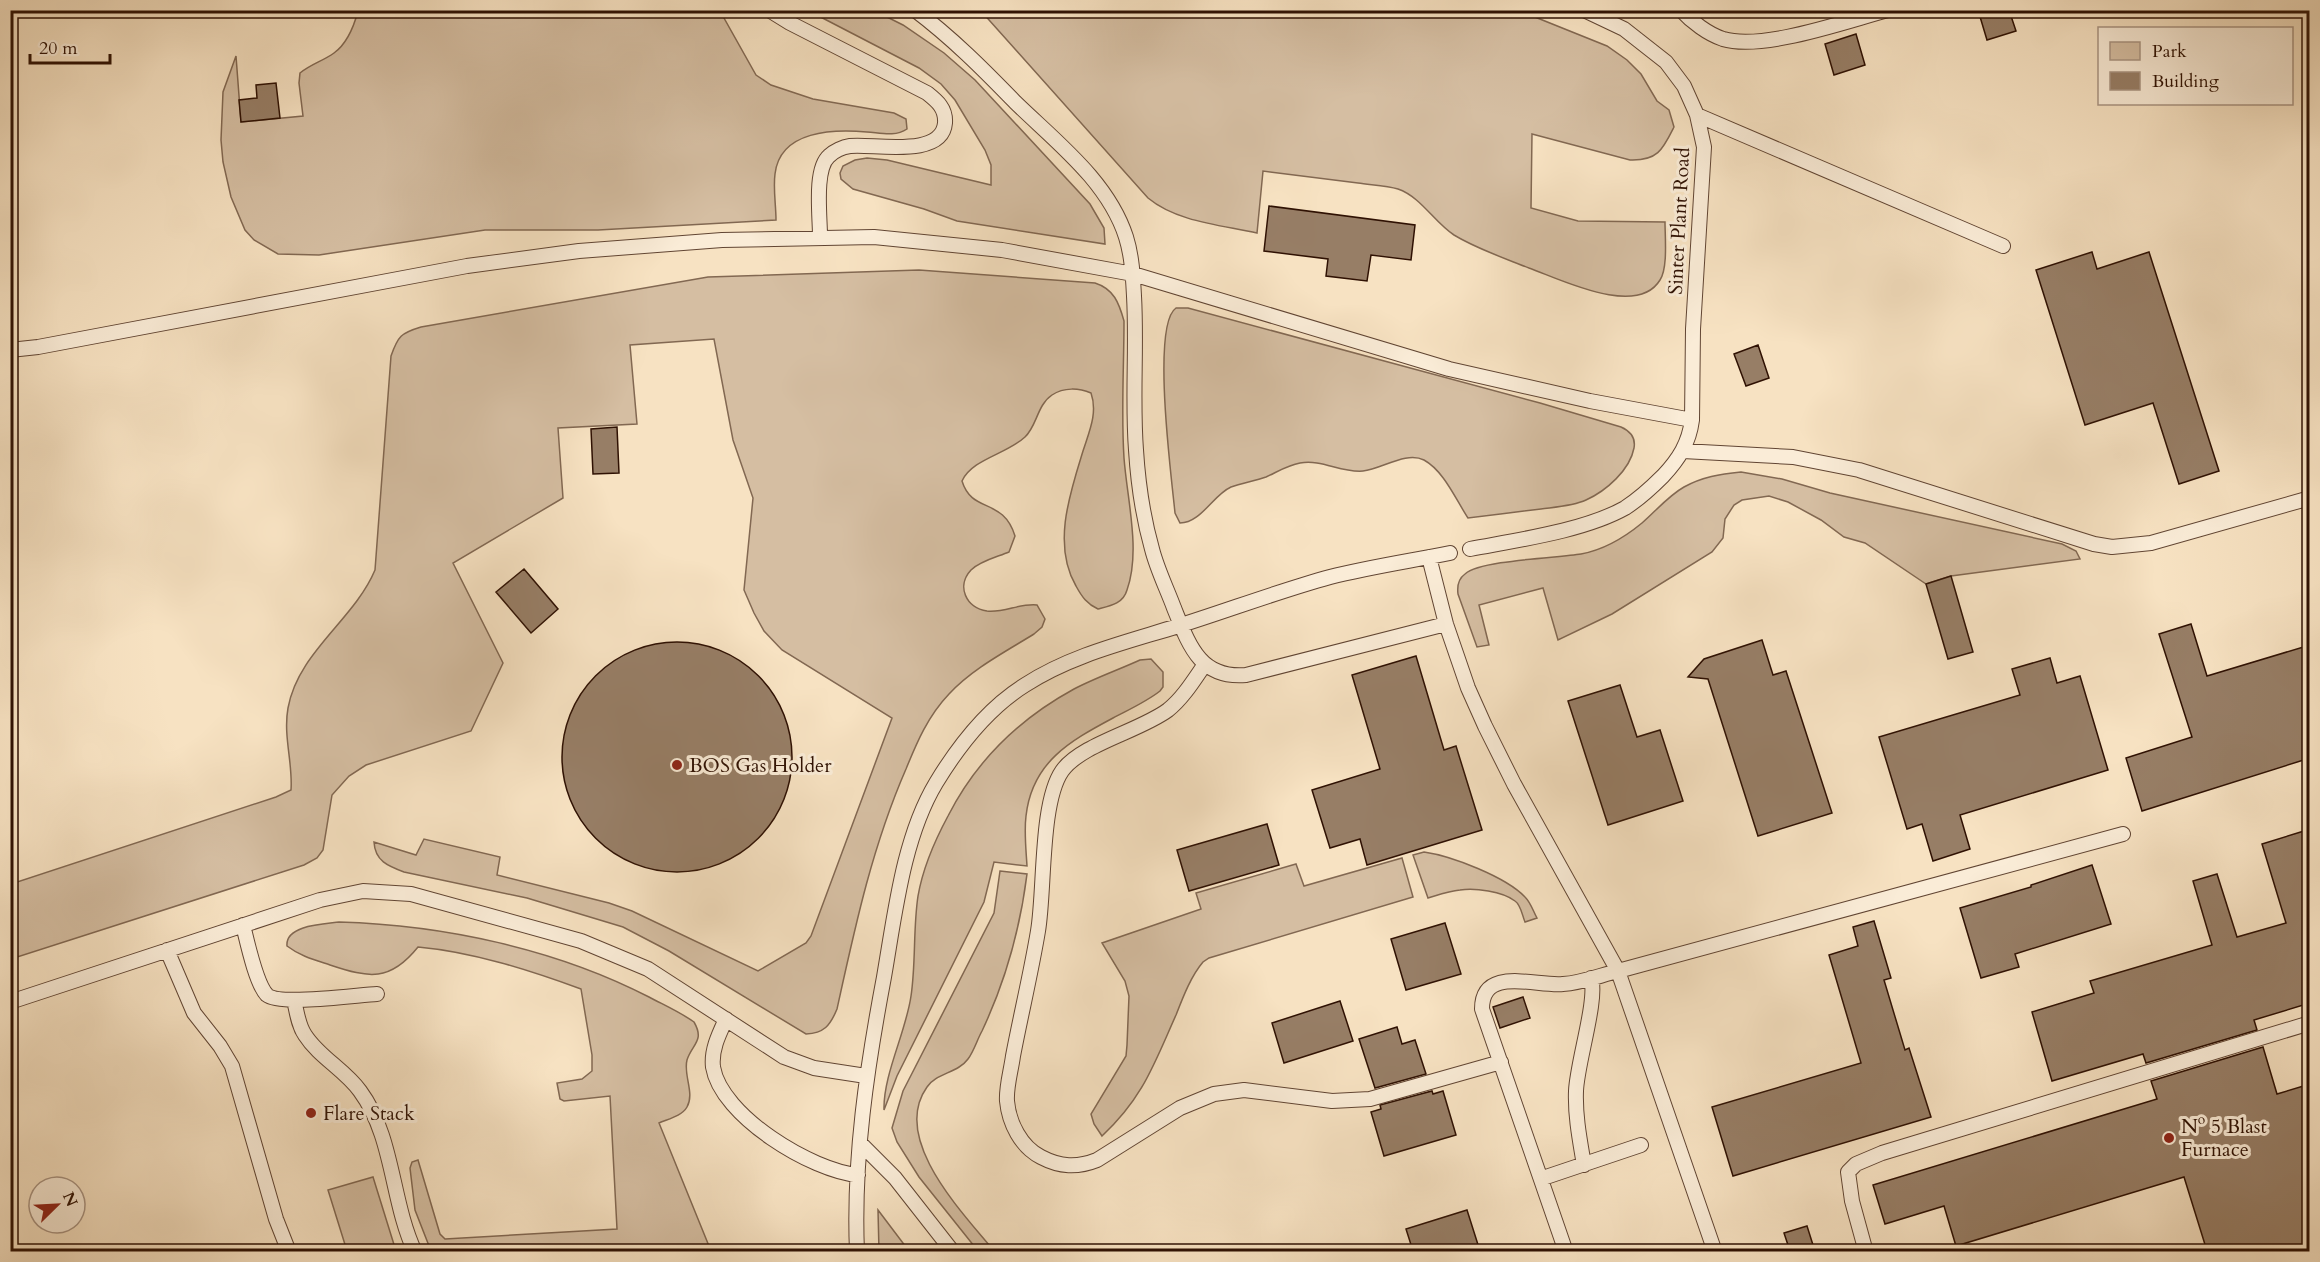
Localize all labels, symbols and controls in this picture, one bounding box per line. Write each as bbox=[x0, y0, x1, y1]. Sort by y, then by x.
scale bar bbox=[30, 27, 110, 65]
legend bbox=[2098, 27, 2293, 105]
text: 20 m bbox=[39, 36, 78, 61]
text: Park bbox=[2152, 39, 2187, 64]
text: Building bbox=[2152, 69, 2220, 94]
street label: Sinter Plant Road bbox=[1662, 146, 1696, 295]
place label: BOS Gas Holder bbox=[689, 752, 832, 779]
marker: BOS Gas Holder bbox=[670, 758, 684, 772]
place label: Flare Stack bbox=[323, 1100, 415, 1127]
marker: Flare Stack bbox=[304, 1106, 318, 1120]
place label: Nº 5 Blast Furnace bbox=[2181, 1113, 2267, 1163]
marker: Nº 5 Blast Furnace bbox=[2162, 1131, 2176, 1145]
north arrow bbox=[27, 1175, 87, 1235]
text: N bbox=[57, 1188, 83, 1210]

